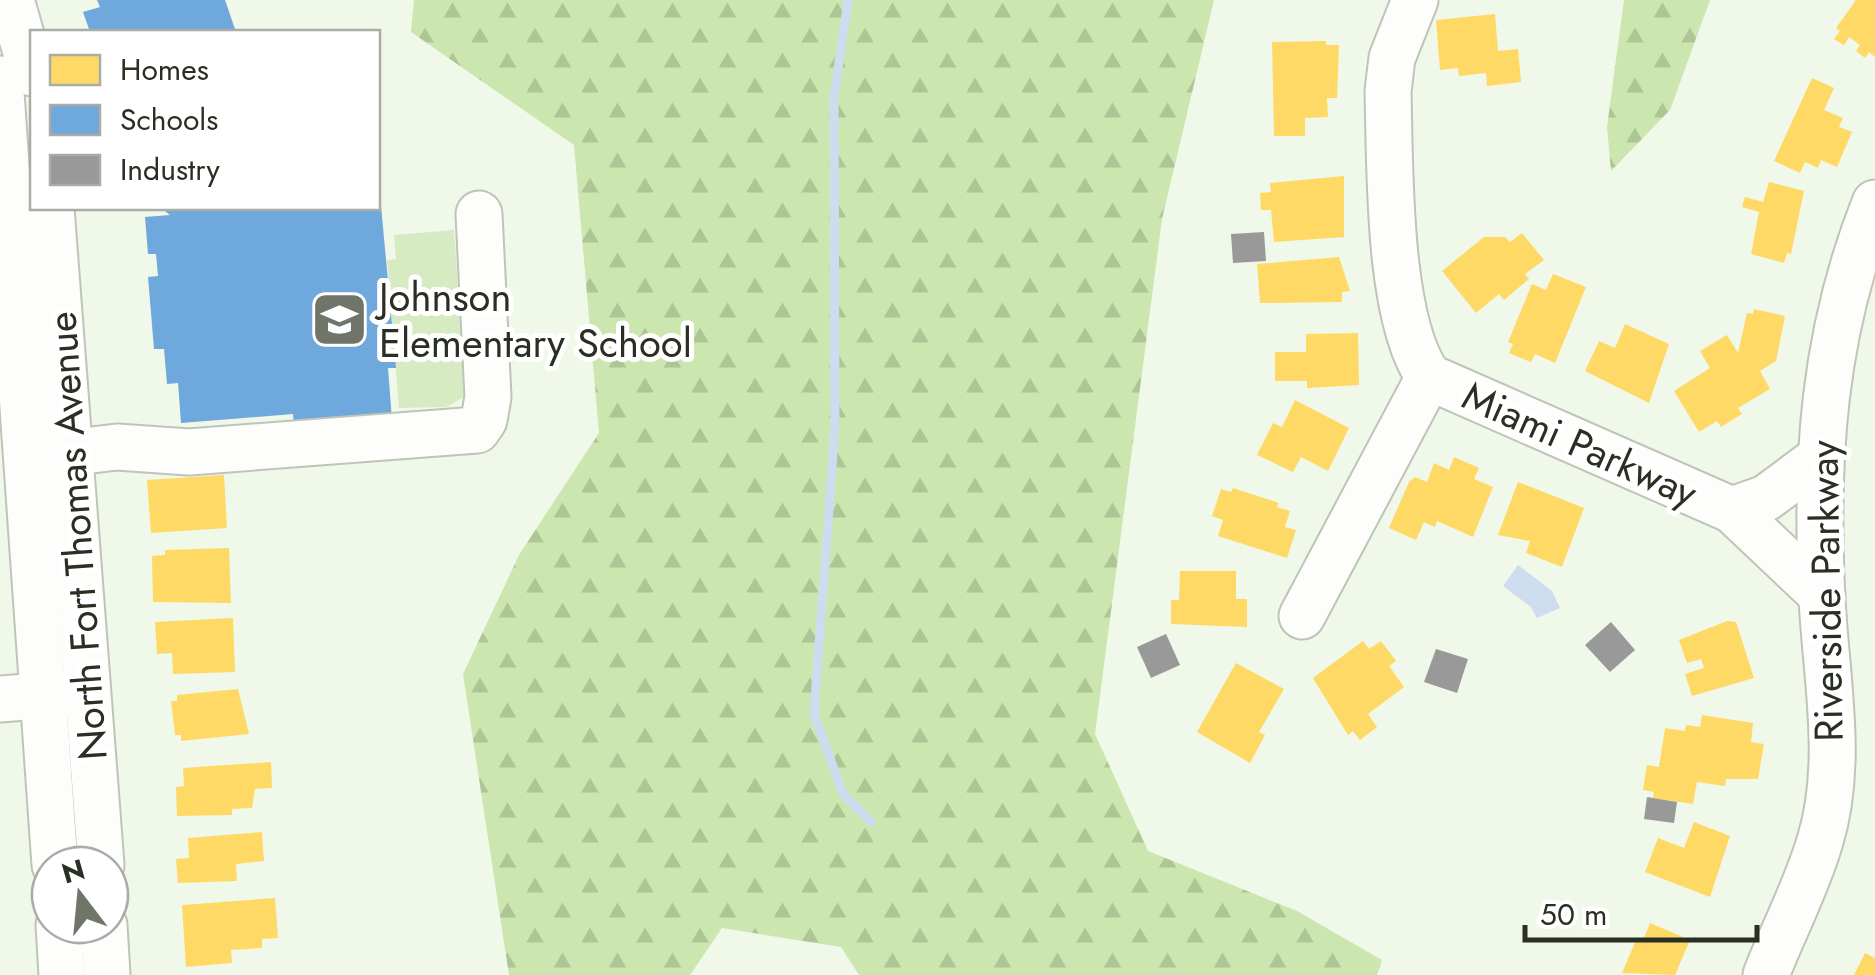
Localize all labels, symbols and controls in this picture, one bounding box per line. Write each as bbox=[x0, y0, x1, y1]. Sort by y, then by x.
legend bbox=[30, 30, 380, 210]
text: Homes bbox=[120, 48, 209, 91]
text: Schools bbox=[120, 98, 218, 141]
text: Industry bbox=[120, 148, 220, 191]
place label: Johnson Elementary School bbox=[374, 268, 692, 372]
school or university icon: Johnson Elementary School bbox=[310, 290, 370, 350]
street label: North Fort Thomas Avenue bbox=[32, 310, 122, 762]
street label: Miami Parkway bbox=[1453, 366, 1707, 522]
street label: Riverside Parkway bbox=[1794, 439, 1858, 742]
north arrow bbox=[30, 845, 130, 945]
text: N bbox=[57, 849, 90, 894]
scale bar bbox=[1525, 880, 1758, 942]
text: 50 m bbox=[1540, 893, 1607, 936]

